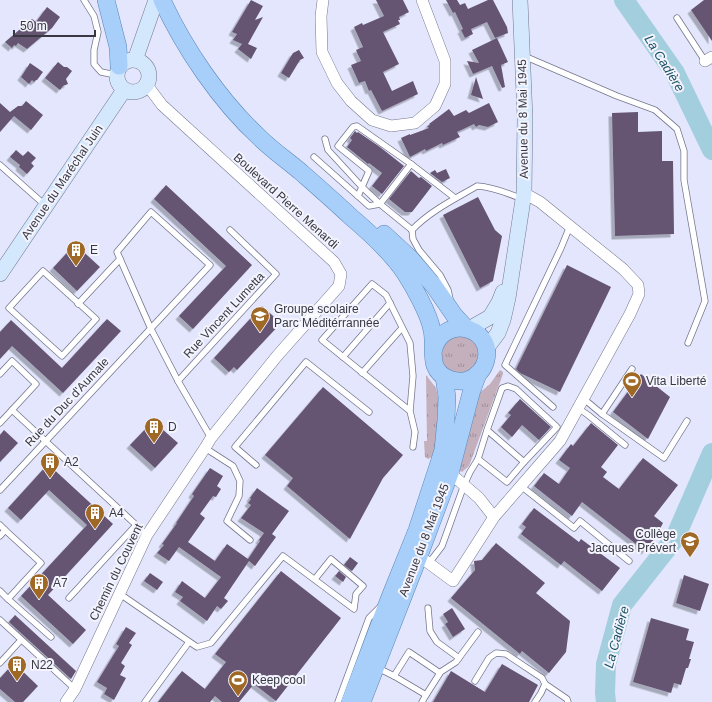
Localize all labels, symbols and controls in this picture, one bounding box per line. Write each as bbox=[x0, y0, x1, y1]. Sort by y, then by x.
scale bar bbox=[14, 12, 95, 38]
text: 50 m bbox=[20, 19, 47, 33]
water label: La Cadière bbox=[641, 32, 688, 94]
street label: Avenue du 8 Mai 1945 bbox=[515, 59, 531, 179]
street label: Avenue du Maréchal Juin bbox=[18, 122, 106, 242]
street label: Boulevard Pierre Menardi bbox=[231, 150, 341, 252]
building icon: E bbox=[65, 239, 87, 267]
place label: E bbox=[90, 243, 98, 257]
street label: Rue Vincent Lumetta bbox=[181, 269, 267, 361]
place label: Groupe scolaire Parc Méditérrannée bbox=[274, 302, 380, 330]
school or university icon: Groupe scolaire Parc Méditérrannée bbox=[249, 305, 271, 333]
street label: Rue du Duc d'Aumale bbox=[22, 354, 112, 449]
sports icon: Vita Liberté bbox=[621, 370, 643, 398]
place label: Vita Liberté bbox=[646, 374, 707, 388]
building icon: D bbox=[143, 416, 165, 444]
place label: D bbox=[168, 420, 177, 434]
building icon: A2 bbox=[39, 451, 61, 479]
place label: A2 bbox=[64, 455, 79, 469]
street label: Avenue du 8 Mai 1945 bbox=[396, 481, 452, 598]
building icon: A4 bbox=[84, 502, 106, 530]
place label: A4 bbox=[109, 506, 124, 520]
street label: Chemin du Couvent bbox=[86, 521, 146, 623]
place label: Collège Jacques Prévert bbox=[589, 527, 677, 555]
school or university icon: Collège Jacques Prévert bbox=[679, 530, 701, 558]
building icon: A7 bbox=[28, 572, 50, 600]
place label: A7 bbox=[53, 576, 68, 590]
water label: La Cadière bbox=[601, 604, 632, 670]
building icon: N22 bbox=[6, 654, 28, 682]
place label: N22 bbox=[31, 658, 53, 672]
sports icon: Keep cool bbox=[227, 669, 249, 697]
place label: Keep cool bbox=[252, 673, 305, 687]

